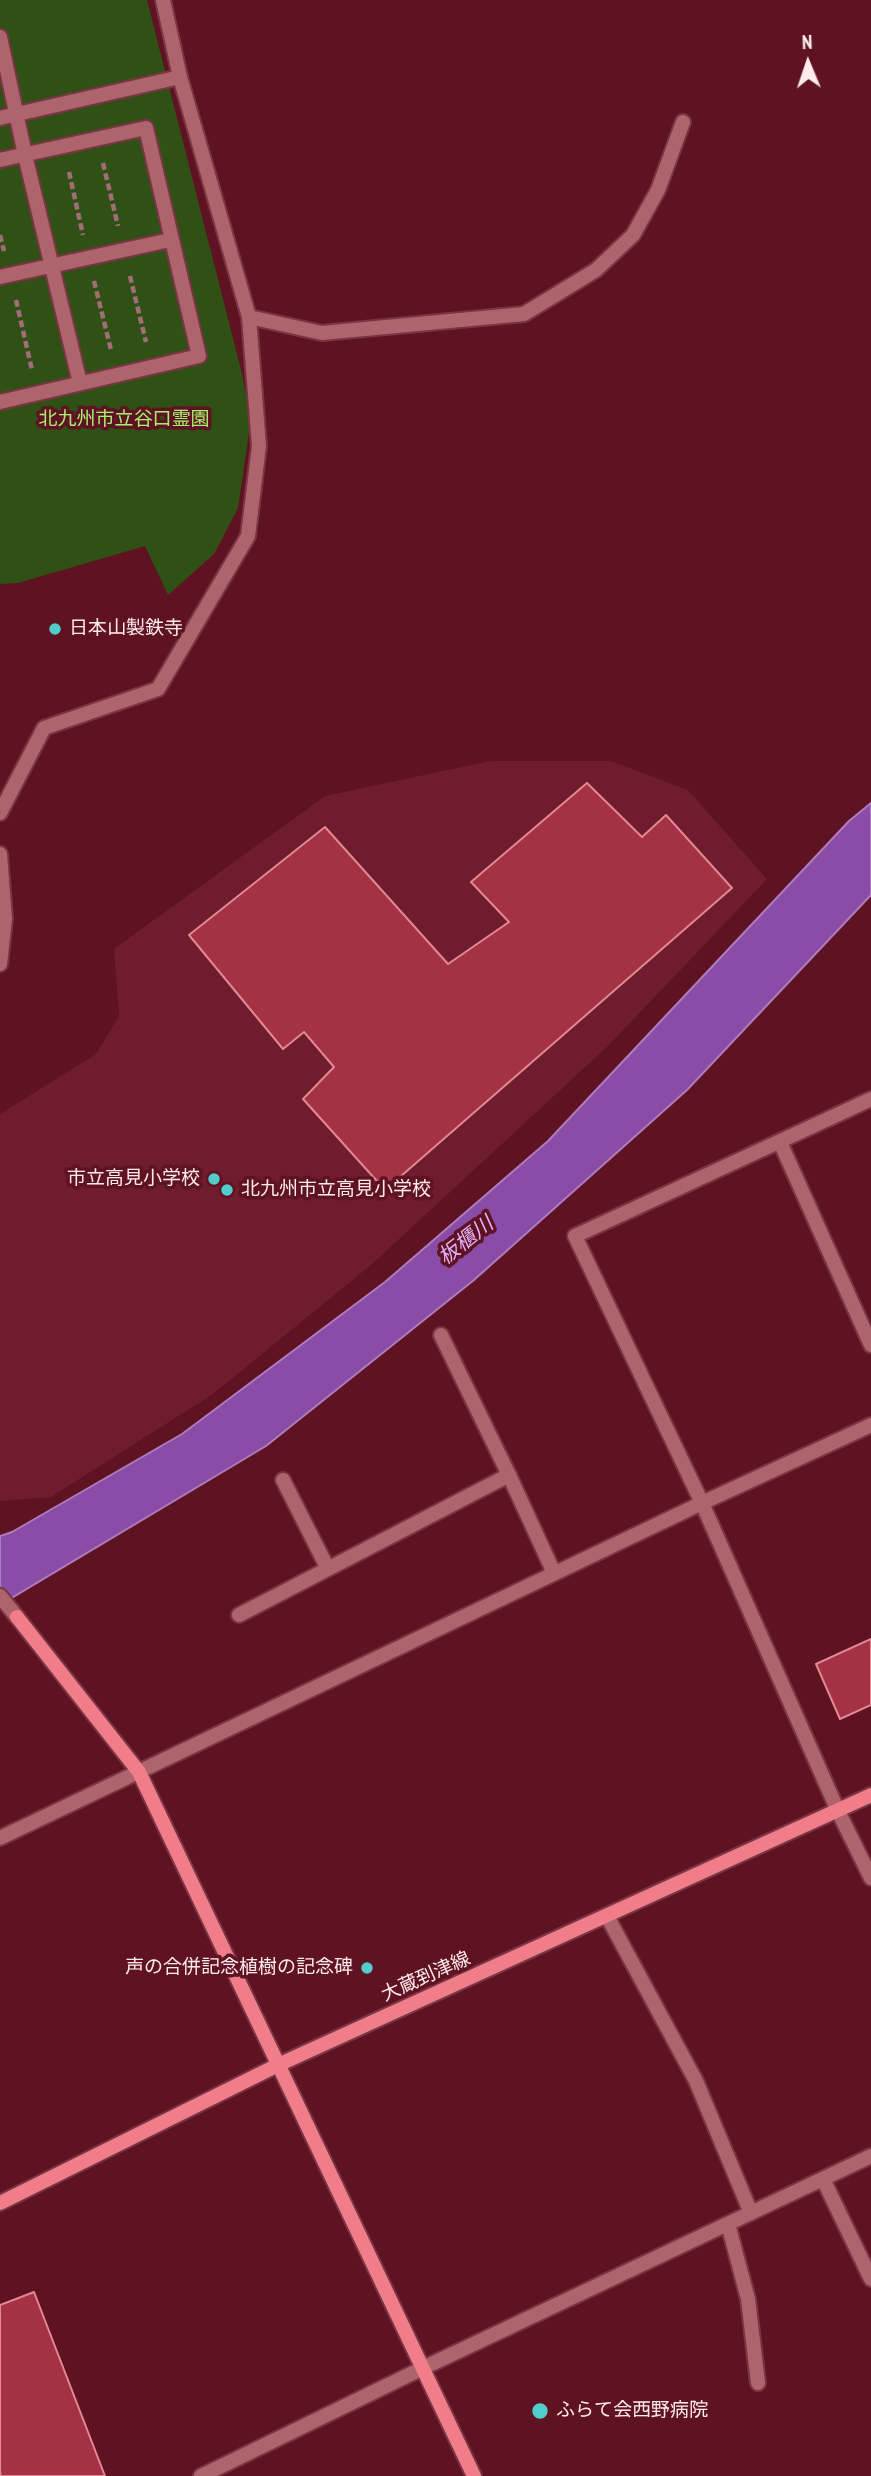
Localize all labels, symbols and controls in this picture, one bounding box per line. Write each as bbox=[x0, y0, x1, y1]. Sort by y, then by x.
north arrow bbox=[773, 28, 843, 98]
text: N bbox=[802, 30, 813, 54]
park label: 北九州市立谷口霊園 bbox=[39, 409, 209, 431]
place label: 日本山製鉄寺 bbox=[69, 618, 183, 640]
marker: 日本山製鉄寺 bbox=[47, 621, 63, 637]
place label: 市立高見小学校 bbox=[67, 1168, 200, 1190]
marker: 市立高見小学校 bbox=[206, 1171, 222, 1187]
place label: 北九州市立高見小学校 bbox=[241, 1179, 431, 1201]
marker: 北九州市立高見小学校 bbox=[219, 1182, 235, 1198]
water label: 板櫃川 bbox=[433, 1212, 499, 1270]
street label: 大蔵到津線 bbox=[378, 1947, 474, 2007]
place label: 声の合併記念植樹の記念碑 bbox=[125, 1957, 353, 1979]
marker: 声の合併記念植樹の記念碑 bbox=[359, 1960, 375, 1976]
place label: ふらて会西野病院 bbox=[556, 2400, 708, 2422]
marker: ふらて会西野病院 bbox=[530, 2401, 550, 2421]

